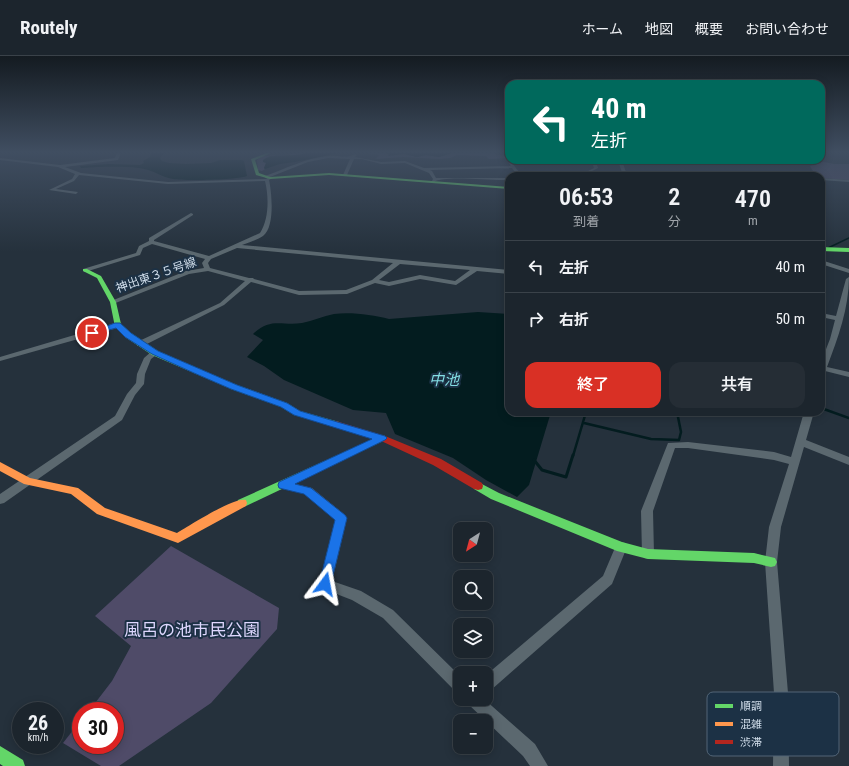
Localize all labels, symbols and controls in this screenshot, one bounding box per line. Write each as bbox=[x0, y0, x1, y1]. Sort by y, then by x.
text: Routely bbox=[20, 16, 77, 39]
text: ホーム bbox=[581, 21, 623, 37]
text: 地図 bbox=[645, 21, 673, 37]
text: 概要 bbox=[695, 21, 723, 37]
text: お問い合わせ bbox=[745, 21, 829, 37]
text: 40 m bbox=[591, 92, 647, 125]
icon: left bbox=[525, 96, 577, 148]
text: 左折 bbox=[591, 130, 627, 151]
text: 06:53 bbox=[559, 183, 614, 211]
text: 2 bbox=[668, 183, 680, 211]
text: 470 bbox=[735, 185, 771, 213]
text: m bbox=[748, 213, 758, 228]
text: 到着 bbox=[573, 214, 599, 229]
text: 分 bbox=[668, 214, 681, 229]
street label: 神出東３５号線 bbox=[114, 255, 198, 295]
icon: left bbox=[525, 256, 547, 278]
text: 40 m bbox=[775, 258, 805, 276]
text: 左折 bbox=[559, 259, 589, 277]
icon: right bbox=[525, 308, 547, 330]
text: 50 m bbox=[775, 310, 805, 328]
text: 右折 bbox=[559, 311, 589, 329]
pin bbox=[75, 316, 109, 350]
icon: arrive bbox=[81, 322, 103, 344]
button: 終了 bbox=[525, 362, 661, 408]
button: 共有 bbox=[669, 362, 805, 408]
water label: 中池 bbox=[429, 371, 461, 389]
north arrow bbox=[453, 522, 493, 562]
map controls bbox=[453, 522, 493, 754]
position arrow bbox=[304, 563, 346, 605]
button: search bbox=[453, 570, 493, 610]
button: layers bbox=[453, 618, 493, 658]
park label: 風呂の池市民公園 bbox=[124, 620, 260, 640]
button: + bbox=[453, 666, 493, 706]
legend bbox=[707, 692, 839, 756]
text: 順調 bbox=[740, 700, 762, 713]
speed limit sign: 30 bbox=[72, 702, 124, 754]
text: 26 bbox=[28, 711, 48, 735]
button: − bbox=[453, 714, 493, 754]
text: 混雑 bbox=[740, 718, 762, 731]
text: km/h bbox=[28, 732, 48, 743]
text: 渋滞 bbox=[740, 736, 762, 749]

